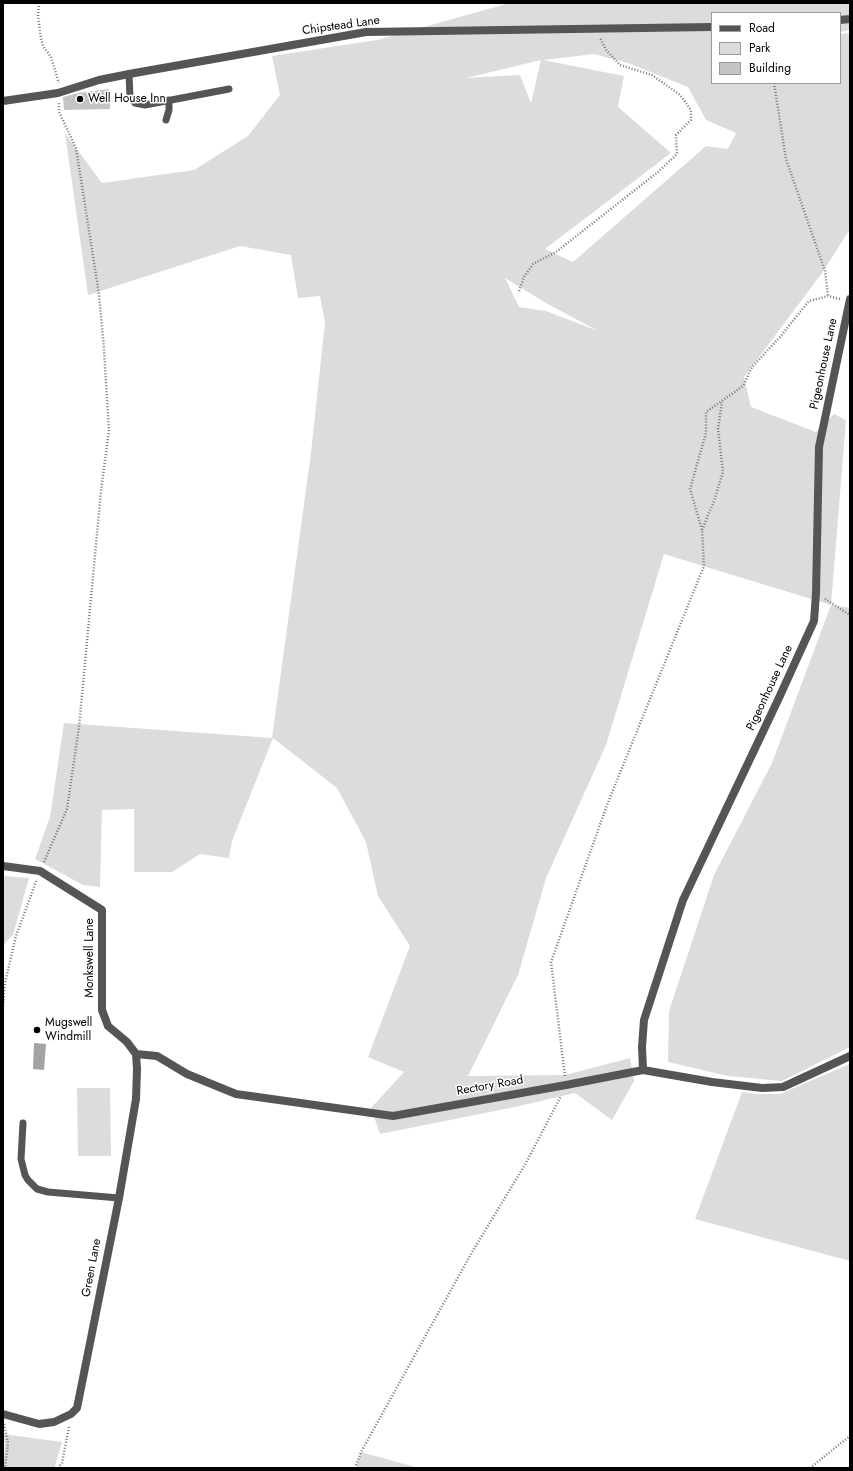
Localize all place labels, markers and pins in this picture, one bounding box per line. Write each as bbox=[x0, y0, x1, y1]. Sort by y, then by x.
place label: Well House Inn bbox=[88, 92, 166, 106]
marker: Well House Inn bbox=[75, 94, 85, 104]
place label: Mugswell Windmill bbox=[45, 1016, 92, 1044]
marker: Mugswell Windmill bbox=[32, 1025, 42, 1035]

